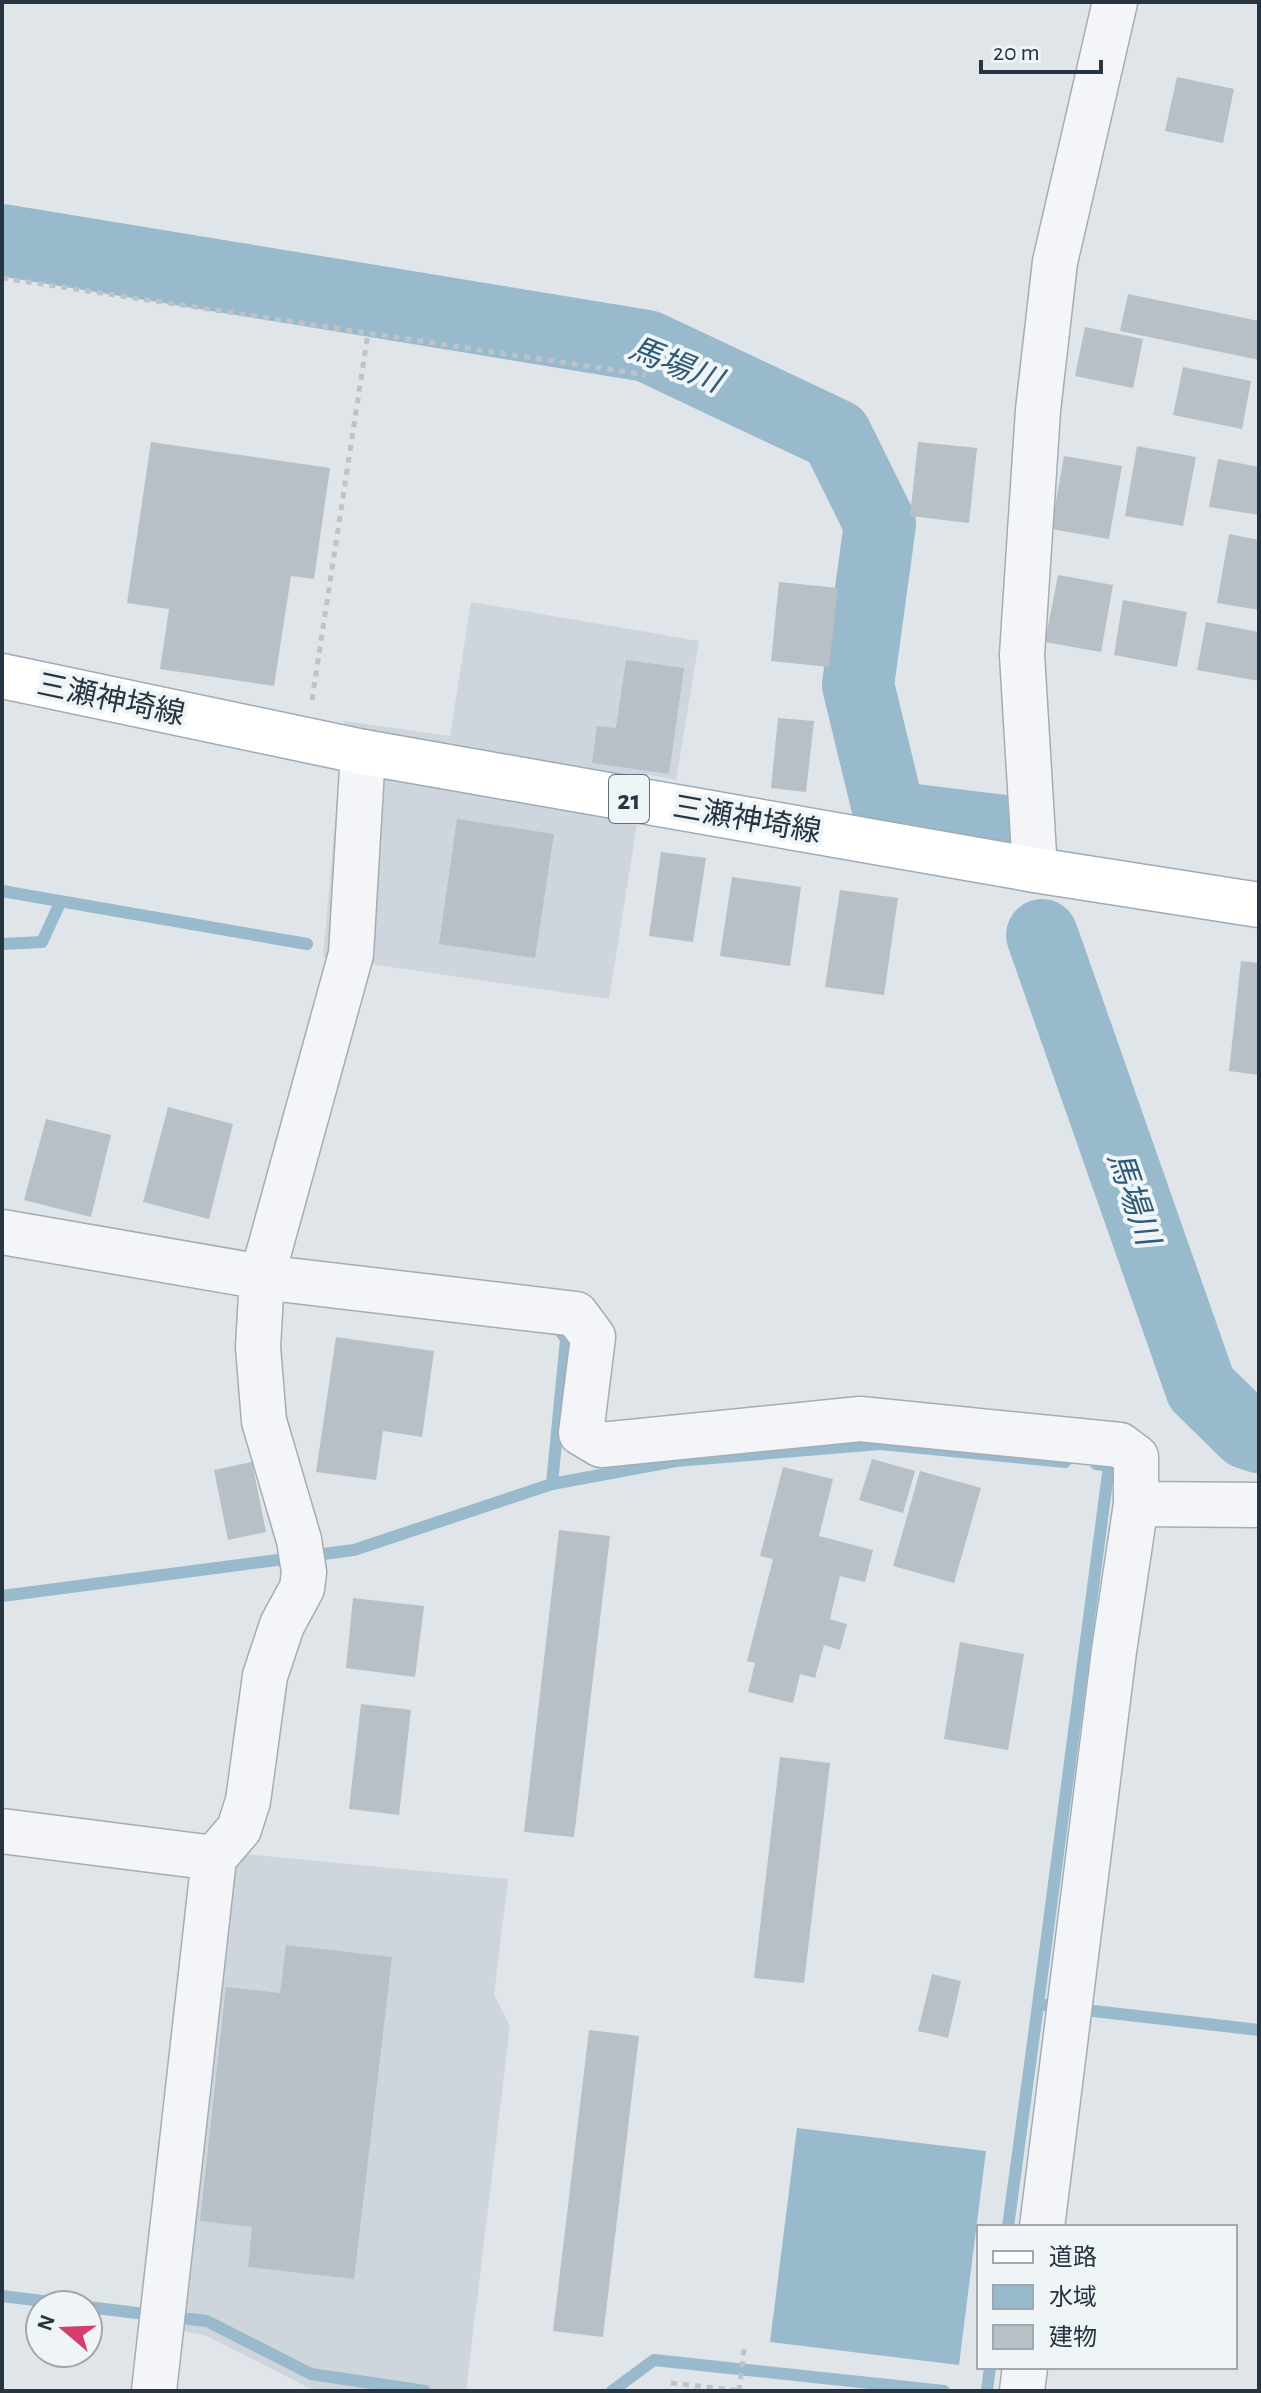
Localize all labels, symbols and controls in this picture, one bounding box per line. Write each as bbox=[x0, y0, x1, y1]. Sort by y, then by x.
scale bar bbox=[981, 24, 1101, 74]
text: 20 m bbox=[993, 41, 1040, 65]
water label: 馬場川 bbox=[625, 331, 729, 399]
street label: 三瀬神埼線 bbox=[34, 668, 188, 730]
road number: 21 bbox=[609, 775, 649, 823]
street label: 三瀬神埼線 bbox=[670, 790, 824, 848]
water label: 馬場川 bbox=[1102, 1147, 1166, 1252]
legend bbox=[977, 2225, 1237, 2369]
text: 道路 bbox=[1049, 2244, 1097, 2270]
text: 水域 bbox=[1049, 2284, 1097, 2310]
north arrow bbox=[24, 2289, 104, 2369]
text: N bbox=[33, 2312, 59, 2334]
text: 建物 bbox=[1049, 2325, 1097, 2350]

